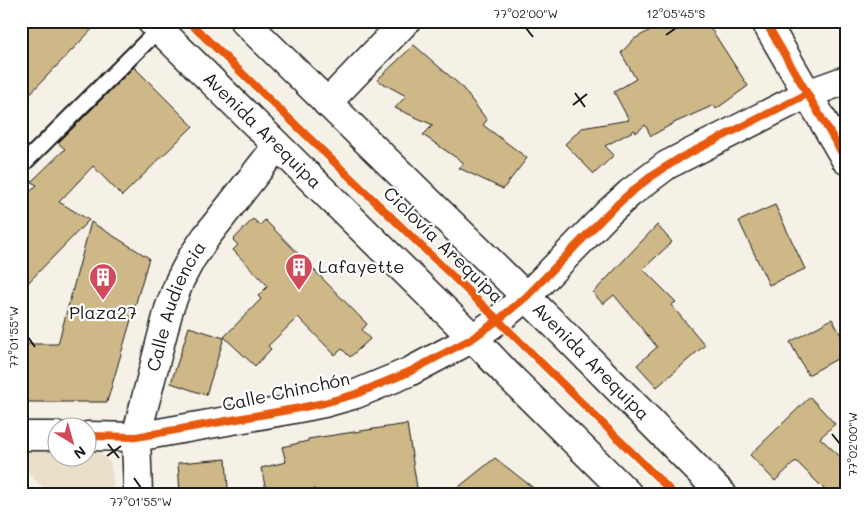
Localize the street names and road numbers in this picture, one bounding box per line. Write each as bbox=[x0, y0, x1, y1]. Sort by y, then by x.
street label: Avenida Arequipa bbox=[198, 66, 327, 193]
street label: Ciclovía Arequipa bbox=[378, 181, 509, 308]
street label: Calle Audiencia bbox=[140, 236, 211, 374]
street label: Avenida Arequipa bbox=[528, 297, 655, 425]
street label: Calle Chinchón bbox=[220, 366, 352, 416]

